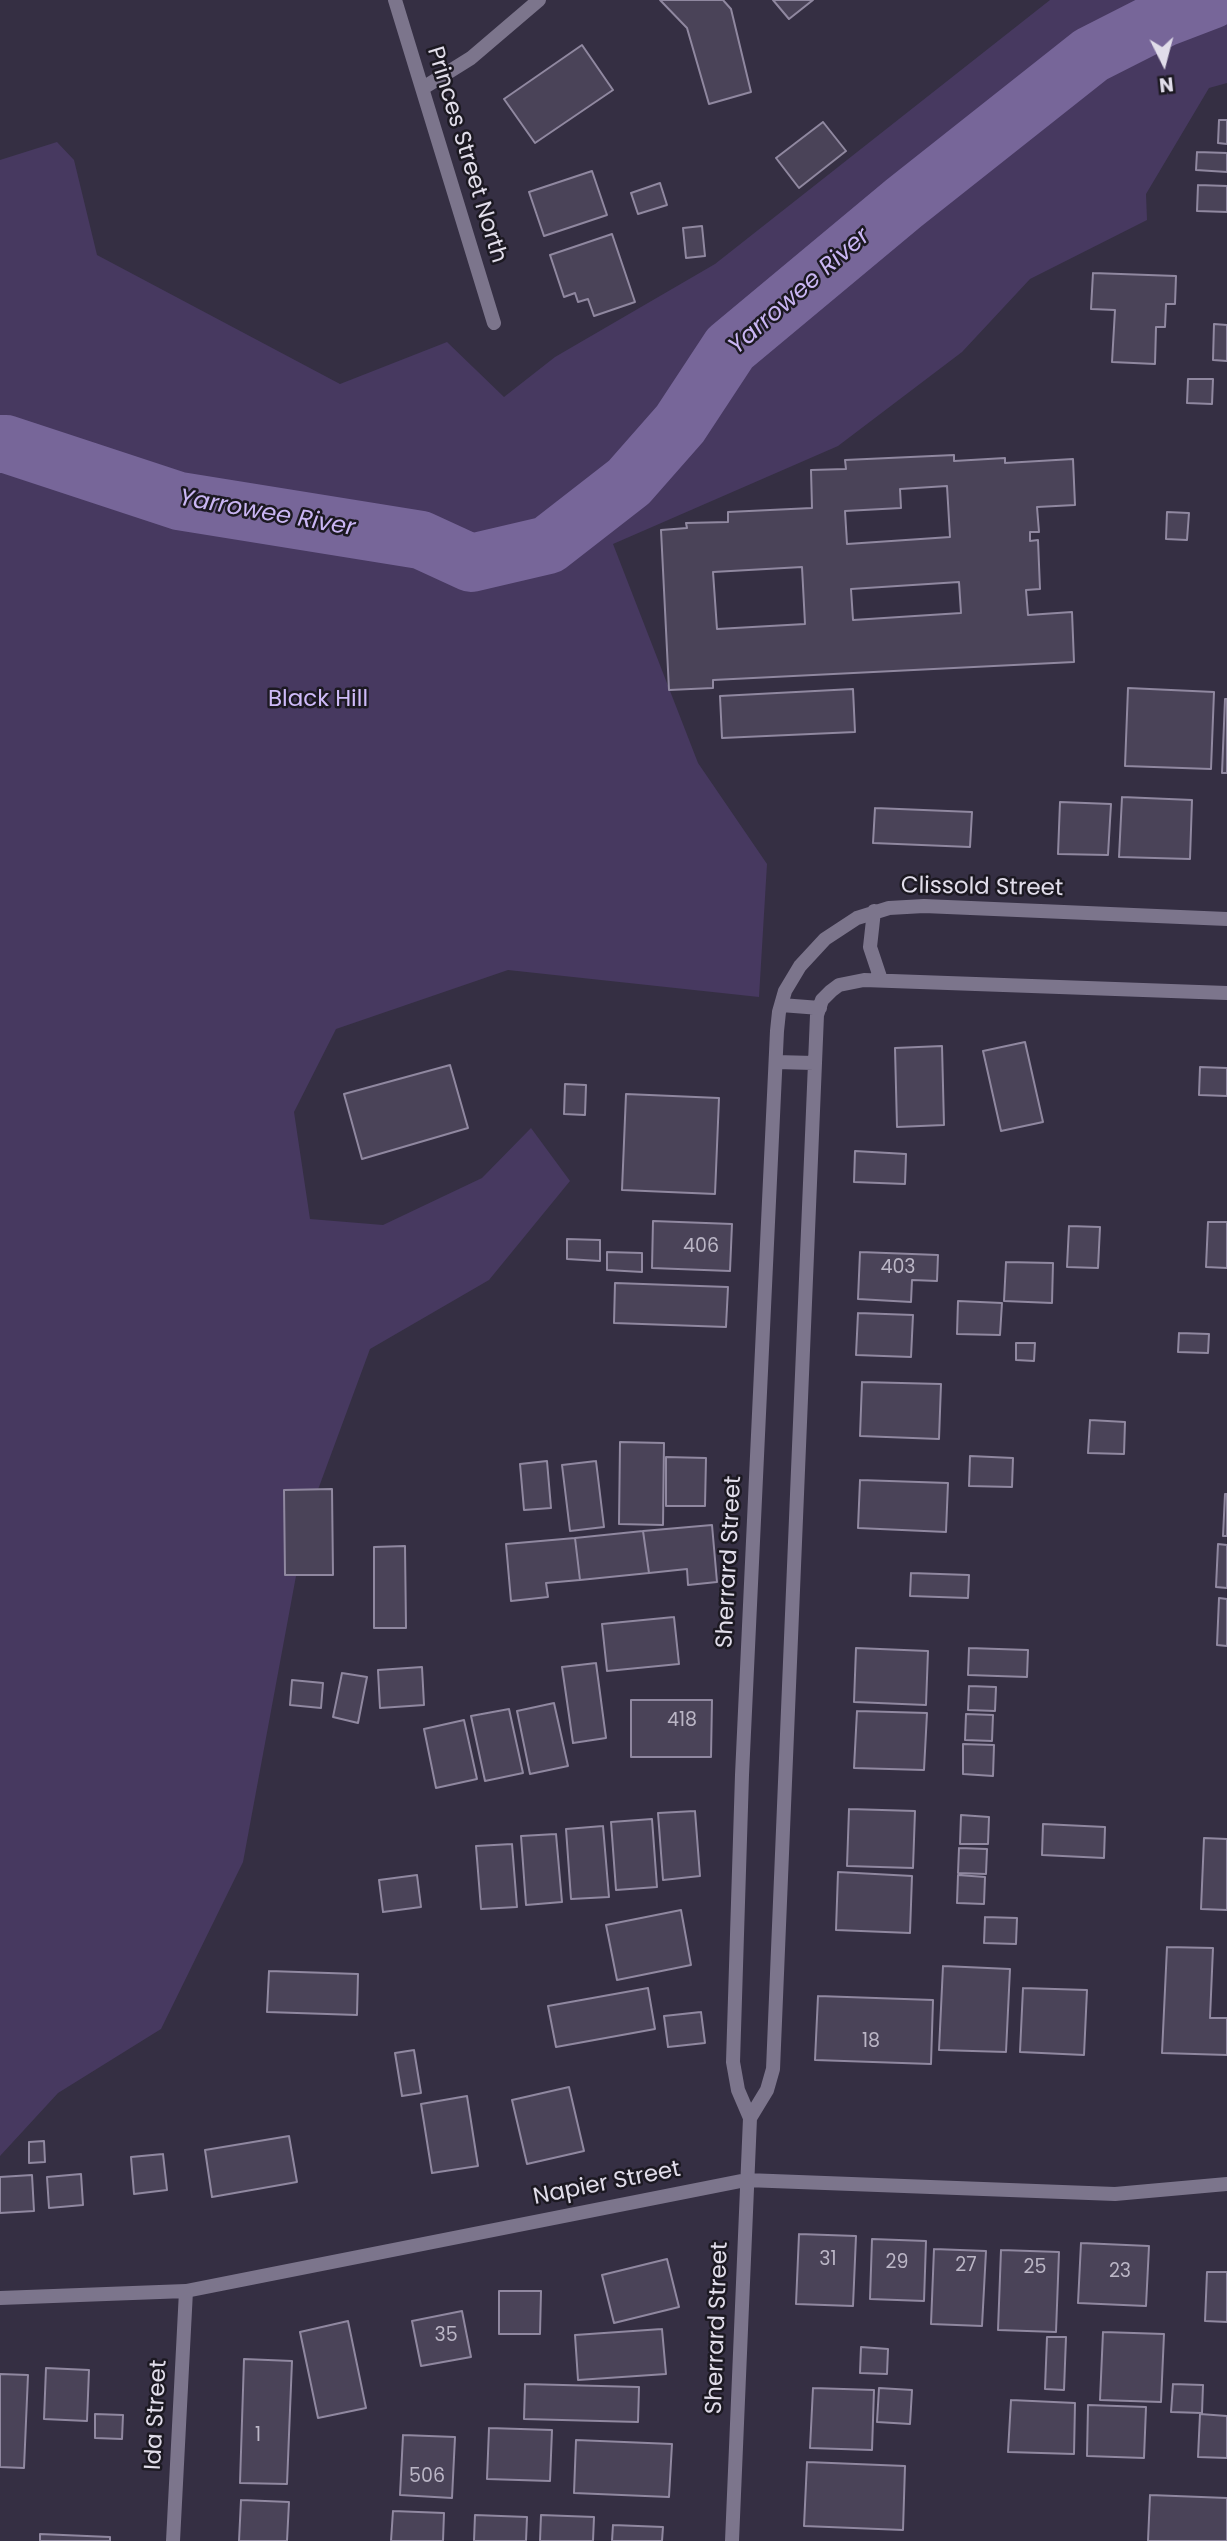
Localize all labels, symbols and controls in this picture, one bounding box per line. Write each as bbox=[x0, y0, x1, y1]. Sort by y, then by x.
north arrow bbox=[1129, 28, 1199, 98]
street label: Princes Street North bbox=[420, 44, 512, 266]
text: N bbox=[1158, 70, 1175, 99]
water label: Yarrowee River bbox=[723, 223, 877, 361]
water label: Yarrowee River bbox=[177, 484, 357, 544]
park label: Black Hill bbox=[268, 686, 368, 714]
street label: Clissold Street bbox=[901, 873, 1063, 903]
house number: 406 bbox=[683, 1236, 719, 1258]
house number: 403 bbox=[880, 1257, 916, 1279]
street label: Sherrard Street bbox=[712, 1475, 748, 1649]
house number: 418 bbox=[667, 1710, 697, 1732]
house number: 18 bbox=[862, 2031, 880, 2053]
street label: Napier Street bbox=[531, 2156, 683, 2212]
street label: Sherrard Street bbox=[701, 2241, 735, 2415]
house number: 31 bbox=[819, 2249, 837, 2271]
house number: 29 bbox=[886, 2252, 908, 2274]
house number: 27 bbox=[955, 2255, 977, 2277]
house number: 25 bbox=[1024, 2257, 1046, 2279]
house number: 23 bbox=[1109, 2261, 1131, 2283]
house number: 35 bbox=[434, 2325, 458, 2347]
street label: Ida Street bbox=[140, 2359, 174, 2471]
house number: 1 bbox=[255, 2425, 261, 2447]
house number: 506 bbox=[409, 2466, 445, 2488]

